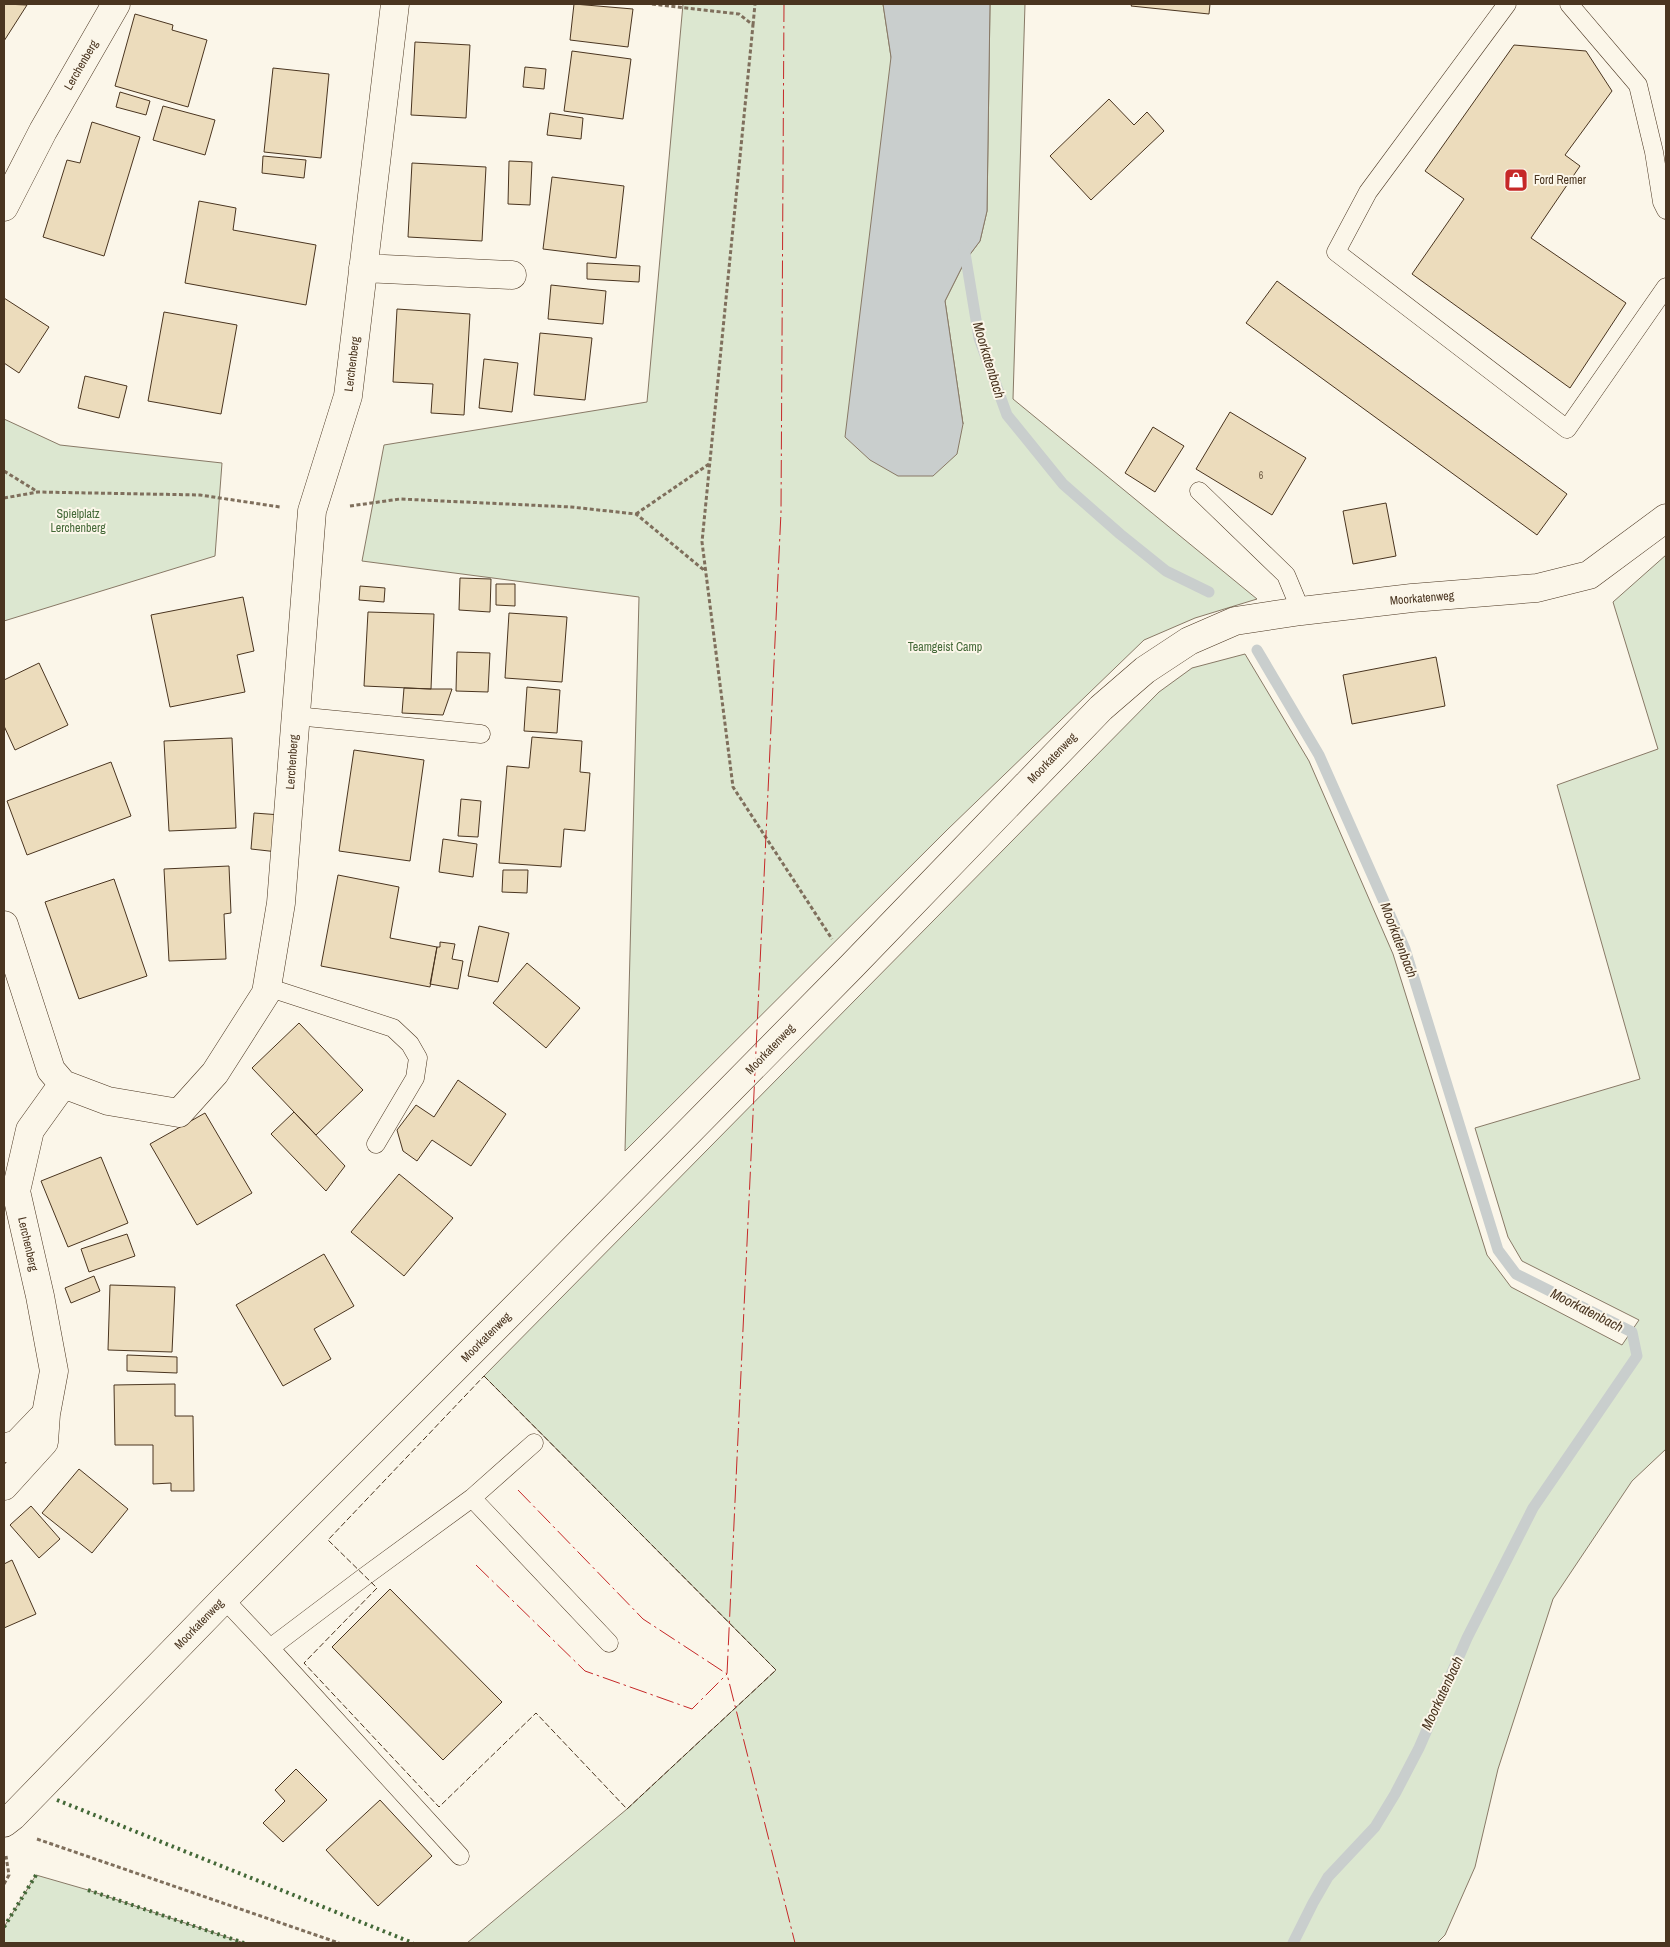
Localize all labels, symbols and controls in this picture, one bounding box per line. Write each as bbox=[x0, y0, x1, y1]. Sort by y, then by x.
street label: Lerchenberg bbox=[60, 37, 102, 93]
shop icon: Ford Remer bbox=[1503, 167, 1529, 193]
place label: Ford Remer bbox=[1534, 172, 1587, 188]
water label: Moorkatenbach bbox=[969, 320, 1009, 400]
street label: Lerchenberg bbox=[341, 335, 363, 392]
house number: 6 bbox=[1259, 469, 1264, 482]
park label: Spielplatz Lerchenberg bbox=[50, 506, 106, 536]
street label: Moorkatenweg bbox=[1389, 587, 1455, 609]
park label: Teamgeist Camp bbox=[908, 639, 982, 655]
street label: Moorkatenweg bbox=[1024, 729, 1081, 787]
street label: Lerchenberg bbox=[282, 733, 302, 790]
water label: Moorkatenbach bbox=[1376, 900, 1422, 980]
street label: Moorkatenweg bbox=[742, 1020, 799, 1078]
street label: Lerchenberg bbox=[14, 1215, 42, 1273]
water label: Moorkatenbach bbox=[1548, 1284, 1626, 1336]
street label: Moorkatenweg bbox=[458, 1308, 515, 1365]
street label: Moorkatenweg bbox=[171, 1595, 228, 1653]
water label: Moorkatenbach bbox=[1417, 1653, 1467, 1733]

